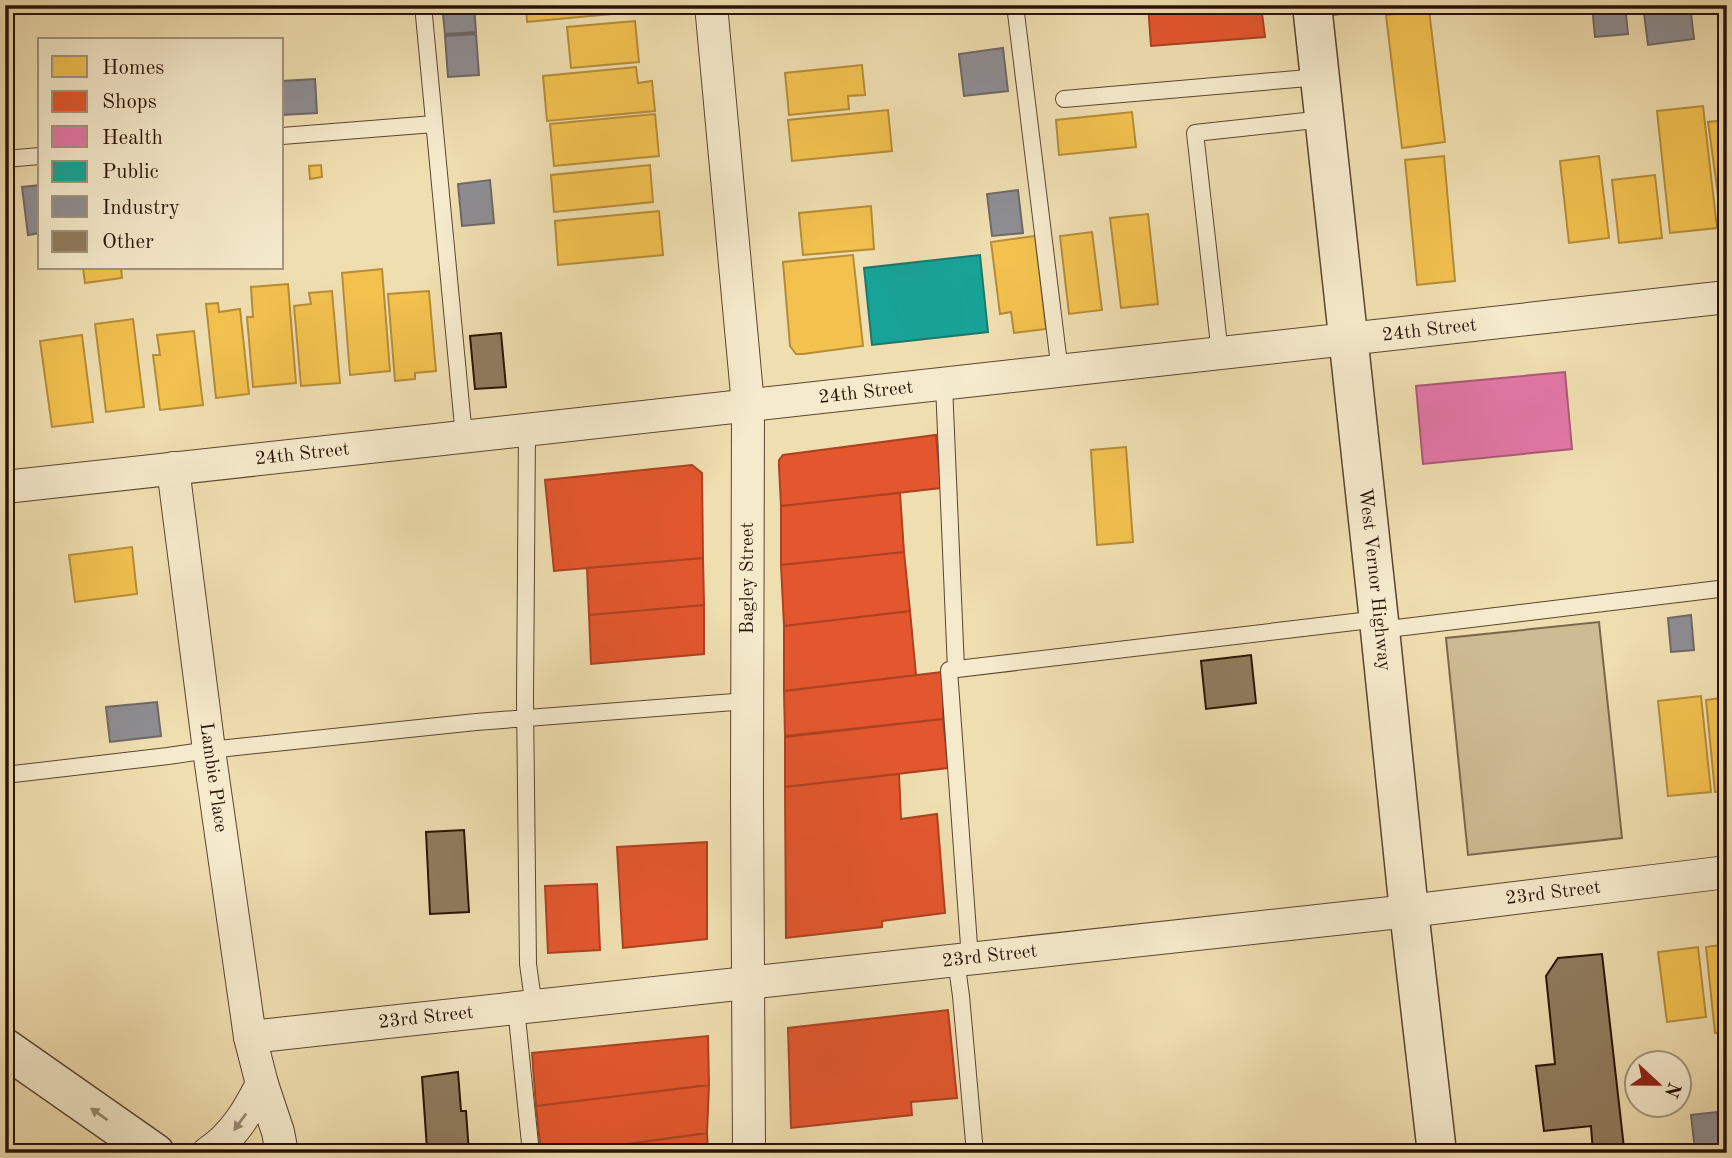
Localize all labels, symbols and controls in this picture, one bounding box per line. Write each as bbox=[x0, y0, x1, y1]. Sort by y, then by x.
legend bbox=[38, 38, 284, 270]
text: Homes bbox=[102, 58, 164, 79]
text: Shops bbox=[102, 92, 157, 113]
text: Health bbox=[102, 128, 163, 149]
text: Public bbox=[102, 162, 159, 183]
text: Industry bbox=[102, 198, 180, 219]
text: Other bbox=[102, 232, 154, 253]
street label: 24th Street bbox=[1381, 316, 1478, 345]
street label: 24th Street bbox=[818, 378, 914, 407]
street label: 24th Street bbox=[254, 440, 350, 469]
street label: West Vernor Highway bbox=[1355, 487, 1394, 672]
street label: Bagley Street bbox=[739, 522, 758, 634]
street label: Lambie Place bbox=[196, 721, 230, 834]
street label: 23rd Street bbox=[1505, 878, 1602, 909]
street label: 23rd Street bbox=[941, 942, 1038, 971]
street label: 23rd Street bbox=[377, 1003, 474, 1032]
north arrow bbox=[1624, 1050, 1694, 1120]
text: N bbox=[1660, 1079, 1683, 1100]
one-way arrow bbox=[90, 1107, 108, 1121]
one-way arrow bbox=[233, 1113, 247, 1131]

